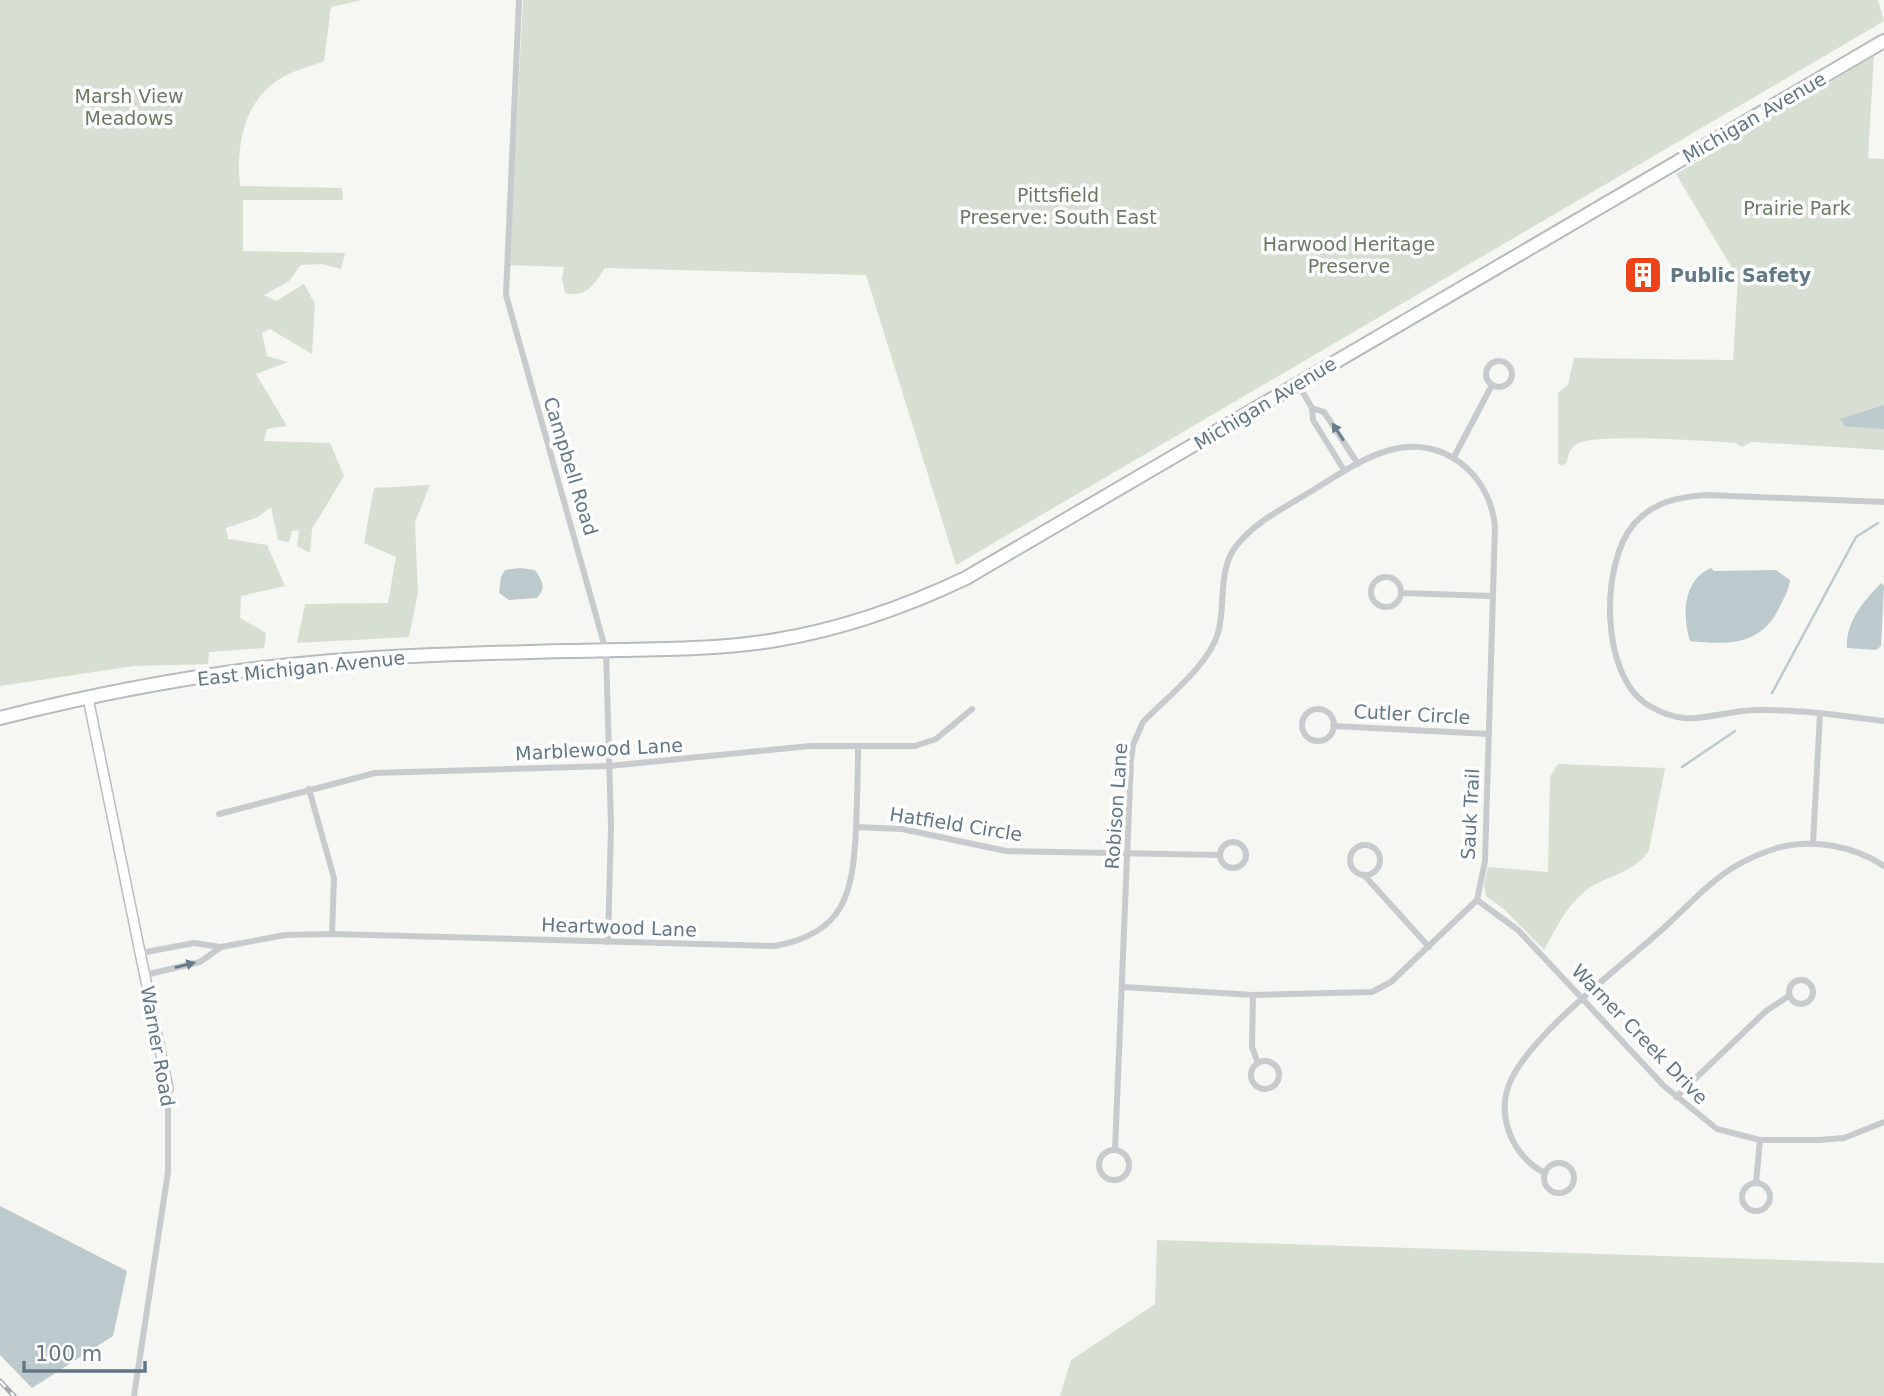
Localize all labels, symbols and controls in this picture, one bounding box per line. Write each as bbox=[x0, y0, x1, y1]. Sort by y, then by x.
street label: Michigan Avenue bbox=[1678, 67, 1830, 167]
park label: Marsh View Meadows bbox=[75, 85, 183, 129]
park label: Pittsfield Preserve: South East bbox=[959, 184, 1157, 228]
park label: Prairie Park bbox=[1743, 197, 1851, 219]
park label: Harwood Heritage Preserve bbox=[1263, 233, 1435, 277]
building icon: Public Safety bbox=[1622, 254, 1664, 296]
place label: Public Safety bbox=[1670, 264, 1812, 286]
street label: Michigan Avenue bbox=[1190, 352, 1340, 454]
street label: Campbell Road bbox=[540, 394, 602, 538]
one-way arrow bbox=[1332, 422, 1345, 442]
street label: East Michigan Avenue bbox=[196, 646, 406, 690]
street label: Cutler Circle bbox=[1353, 700, 1471, 728]
street label: Marblewood Lane bbox=[515, 734, 683, 764]
street label: Robison Lane bbox=[1101, 742, 1131, 870]
street label: Sauk Trail bbox=[1457, 768, 1483, 860]
street label: Hatfield Circle bbox=[888, 803, 1024, 845]
street label: Heartwood Lane bbox=[541, 913, 697, 941]
one-way arrow bbox=[174, 959, 196, 970]
street label: Warner Creek Drive bbox=[1567, 959, 1713, 1109]
street label: Warner Road bbox=[137, 984, 179, 1108]
scale bar bbox=[24, 1330, 145, 1374]
text: 100 m bbox=[35, 1342, 102, 1366]

